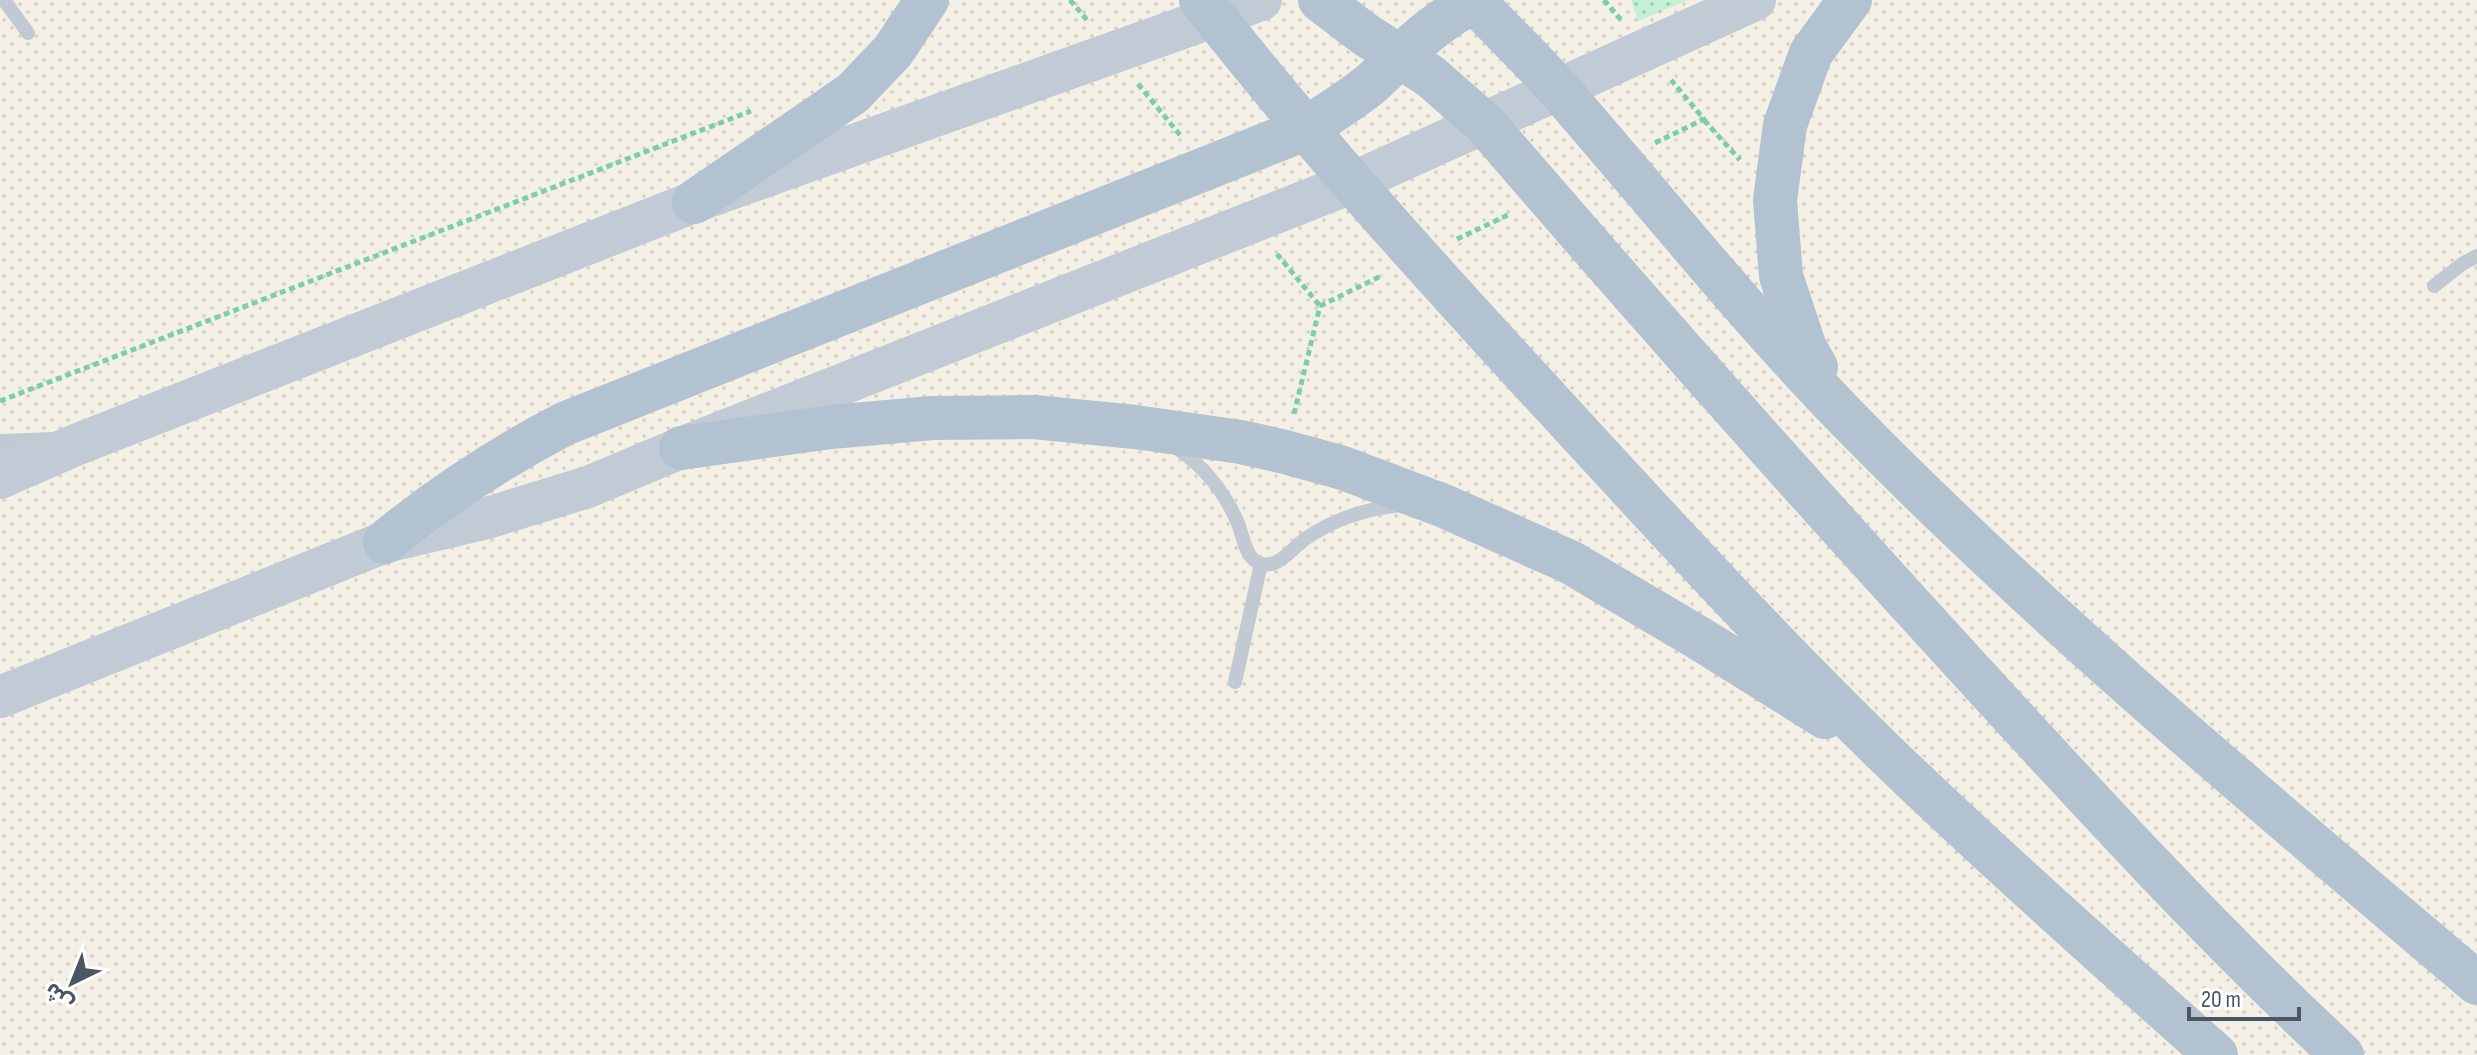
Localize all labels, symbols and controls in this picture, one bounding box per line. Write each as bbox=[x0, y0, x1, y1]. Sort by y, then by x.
north arrow bbox=[32, 943, 112, 1023]
scale bar bbox=[2189, 971, 2299, 1021]
text: ش bbox=[39, 976, 80, 1017]
text: 20 m bbox=[2201, 985, 2241, 1014]

